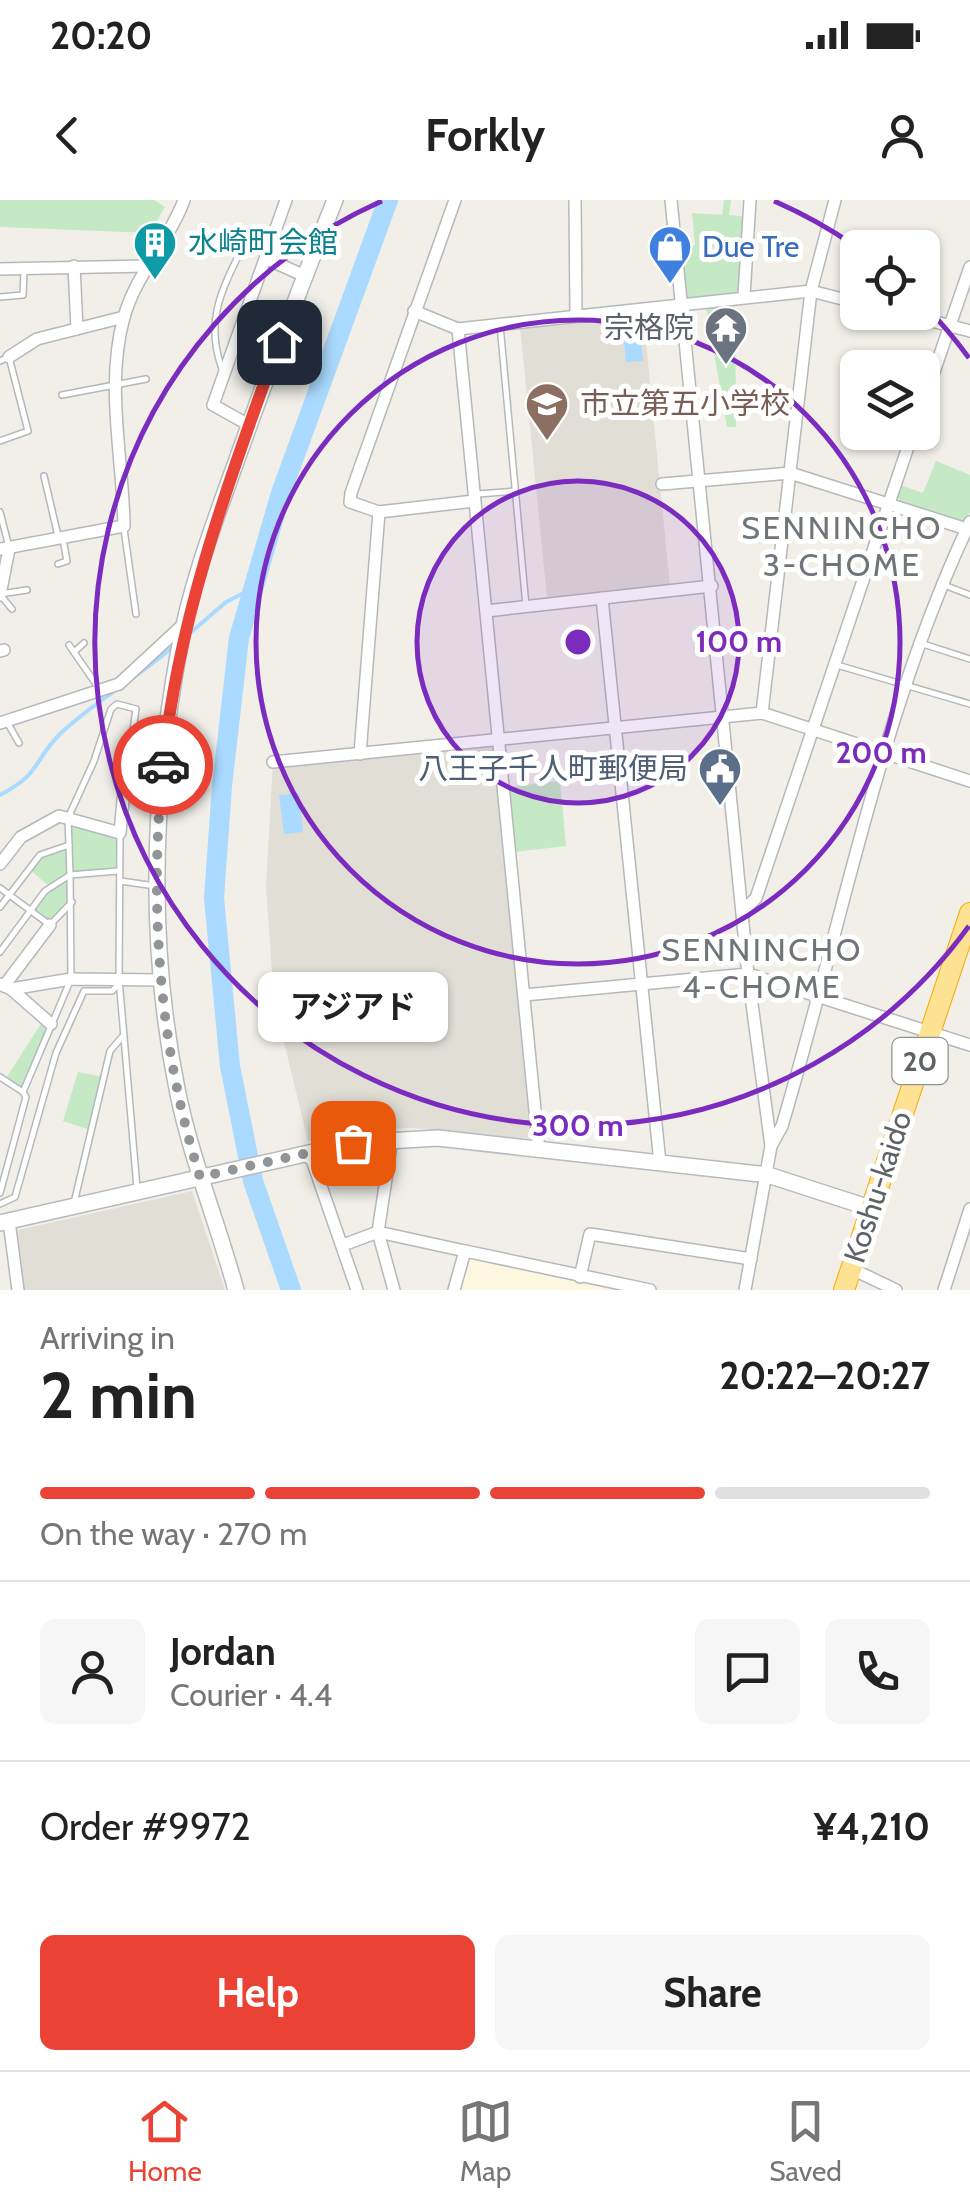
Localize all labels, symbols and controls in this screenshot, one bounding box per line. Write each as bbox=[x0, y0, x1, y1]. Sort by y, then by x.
text: 20:20 bbox=[50, 12, 152, 59]
icon: back bbox=[40, 108, 95, 163]
text: Forkly bbox=[425, 108, 545, 162]
icon: person bbox=[875, 108, 930, 163]
building icon: 水崎町会館 bbox=[132, 220, 178, 281]
place label: 水崎町会館 bbox=[188, 224, 338, 261]
shop icon: Due Tre bbox=[647, 224, 693, 285]
place label: Due Tre bbox=[702, 228, 799, 265]
map controls bbox=[840, 230, 940, 450]
button: locate bbox=[840, 230, 940, 330]
pin bbox=[237, 300, 322, 385]
temple icon: 宗格院 bbox=[703, 305, 749, 366]
place label: 宗格院 bbox=[604, 309, 694, 346]
icon: home bbox=[252, 315, 307, 370]
button: layers bbox=[840, 350, 940, 450]
school or university icon: 市立第五小学校 bbox=[524, 381, 570, 442]
place label: 市立第五小学校 bbox=[580, 385, 790, 422]
district label: SENNINCHO 3-CHOME bbox=[741, 508, 943, 584]
text: 100 m bbox=[696, 623, 782, 660]
centre of rings bbox=[560, 624, 596, 660]
courier bbox=[113, 715, 213, 815]
text: 200 m bbox=[835, 734, 927, 771]
icon: car bbox=[136, 738, 191, 793]
public building icon: 八王子千人町郵便局 bbox=[697, 746, 743, 807]
place label: 八王子千人町郵便局 bbox=[418, 750, 688, 787]
district label: SENNINCHO 4-CHOME bbox=[661, 930, 863, 1006]
callout: アジアド bbox=[258, 973, 448, 1043]
text: アジアド bbox=[290, 987, 416, 1026]
road number: 20 bbox=[892, 1038, 948, 1084]
pin bbox=[311, 1101, 396, 1186]
text: 300 m bbox=[532, 1107, 624, 1144]
street label: Koshu-kaido bbox=[836, 1107, 919, 1267]
icon: bag bbox=[326, 1116, 381, 1171]
text: Arriving in bbox=[40, 1318, 175, 1357]
text: 20:22–20:27 bbox=[719, 1352, 930, 1399]
text: 2 min bbox=[40, 1355, 197, 1434]
text: On the way · 270 m bbox=[40, 1514, 307, 1553]
button: person bbox=[40, 1619, 145, 1724]
button: chat bbox=[695, 1619, 800, 1724]
button: phone bbox=[825, 1619, 930, 1724]
text: Jordan bbox=[170, 1628, 276, 1675]
text: Courier · 4.4 bbox=[170, 1675, 332, 1714]
text: Order #9972 bbox=[40, 1803, 251, 1850]
text: ¥4,210 bbox=[814, 1803, 930, 1850]
button: Help bbox=[40, 1935, 475, 2050]
button: Share bbox=[495, 1935, 930, 2050]
tab: Home bbox=[128, 2094, 202, 2188]
tab: Map bbox=[458, 2094, 513, 2188]
tab: Saved bbox=[769, 2094, 842, 2188]

